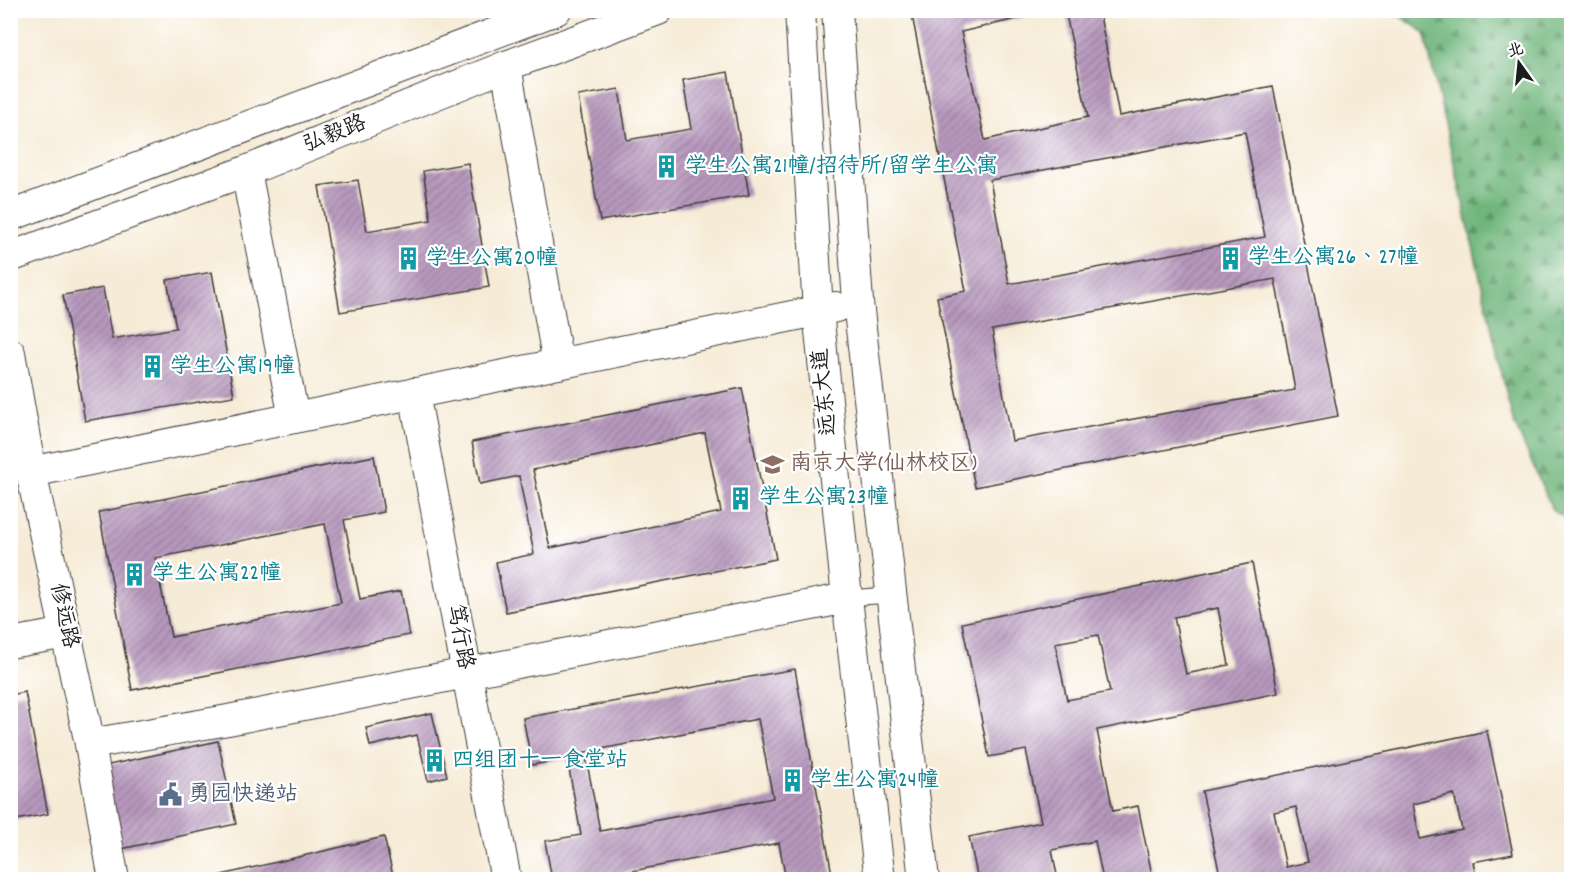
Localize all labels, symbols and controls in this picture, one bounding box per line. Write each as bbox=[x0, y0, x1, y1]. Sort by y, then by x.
north arrow bbox=[1489, 33, 1549, 93]
text: 北 bbox=[1505, 38, 1526, 64]
street label: 弘毅路 bbox=[299, 108, 371, 162]
place label: 学生公寓21幢/招待所/留学生公寓 bbox=[685, 152, 998, 183]
building icon: 学生公寓21幢/招待所/留学生公寓 bbox=[654, 154, 680, 180]
place label: 学生公寓26、27幢 bbox=[1248, 243, 1418, 274]
place label: 学生公寓20幢 bbox=[426, 244, 558, 275]
building icon: 学生公寓26、27幢 bbox=[1217, 245, 1243, 271]
building icon: 学生公寓20幢 bbox=[395, 246, 421, 272]
street label: 远东大道 bbox=[806, 347, 846, 437]
place label: 学生公寓19幢 bbox=[170, 352, 295, 383]
building icon: 学生公寓19幢 bbox=[139, 354, 165, 380]
place label: 南京大学(仙林校区) bbox=[790, 449, 977, 480]
school or university icon: 南京大学(仙林校区) bbox=[759, 451, 785, 477]
place label: 学生公寓23幢 bbox=[759, 483, 888, 514]
building icon: 学生公寓23幢 bbox=[728, 485, 754, 511]
place label: 学生公寓22幢 bbox=[152, 559, 281, 590]
building icon: 学生公寓22幢 bbox=[121, 561, 147, 587]
street label: 修远路 bbox=[41, 580, 85, 652]
street label: 笃行路 bbox=[438, 602, 480, 672]
place label: 四组团十一食堂站 bbox=[452, 746, 628, 777]
building icon: 四组团十一食堂站 bbox=[421, 748, 447, 774]
place label: 学生公寓24幢 bbox=[810, 766, 939, 797]
building icon: 学生公寓24幢 bbox=[779, 768, 805, 794]
place label: 勇园快递站 bbox=[188, 780, 298, 811]
public building icon: 勇园快递站 bbox=[157, 782, 183, 808]

